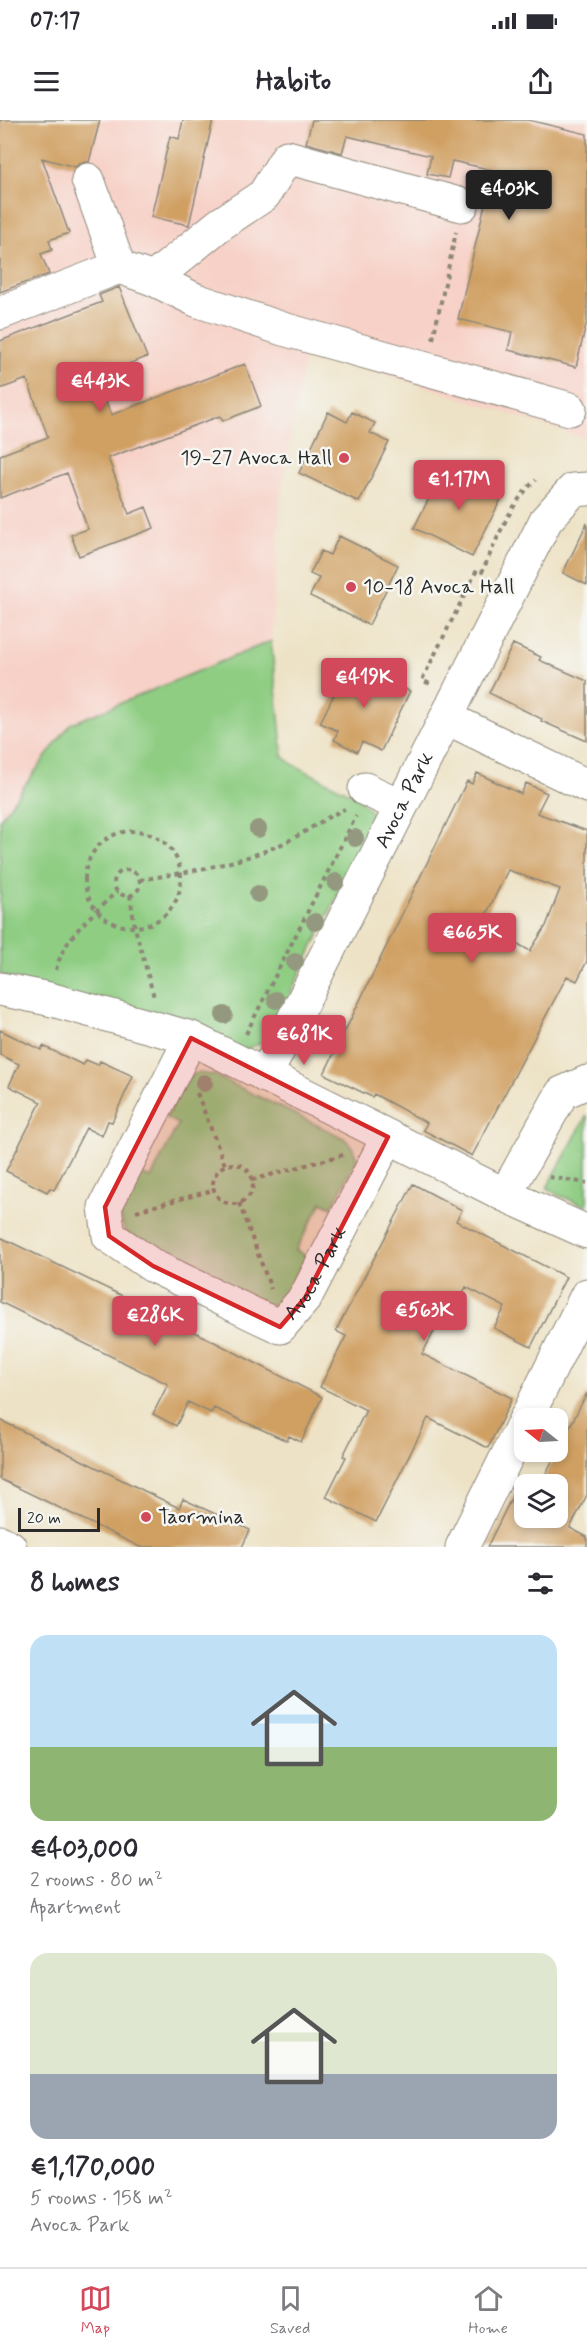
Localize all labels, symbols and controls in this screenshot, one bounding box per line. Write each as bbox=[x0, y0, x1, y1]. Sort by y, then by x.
text: 07:17 bbox=[30, 7, 80, 35]
text: Habito bbox=[256, 64, 331, 99]
icon: menu bbox=[30, 65, 63, 98]
icon: share bbox=[524, 65, 557, 98]
pin: €403K bbox=[467, 170, 551, 221]
text: €403K bbox=[480, 176, 538, 203]
pin: €443K bbox=[58, 362, 142, 413]
text: €443K bbox=[70, 368, 130, 395]
place label: 19-27 Avoca Hall bbox=[180, 444, 332, 472]
marker: 19-27 Avoca Hall bbox=[337, 451, 351, 465]
pin: €1.17M bbox=[410, 460, 508, 511]
text: €1.17M bbox=[428, 466, 490, 493]
place label: 10-18 Avoca Hall bbox=[363, 573, 514, 601]
marker: 10-18 Avoca Hall bbox=[344, 580, 358, 594]
pin: €419K bbox=[322, 658, 406, 709]
text: €419K bbox=[335, 664, 393, 691]
street label: Avoca Park bbox=[368, 747, 441, 853]
pin: €665K bbox=[430, 913, 514, 964]
text: €665K bbox=[442, 919, 502, 946]
pin: €681K bbox=[262, 1015, 346, 1066]
text: €681K bbox=[276, 1021, 332, 1048]
street label: Avoca Park bbox=[278, 1221, 354, 1327]
pin: €563K bbox=[382, 1291, 466, 1342]
pin: €286K bbox=[113, 1296, 197, 1347]
text: €563K bbox=[395, 1297, 453, 1324]
text: €286K bbox=[126, 1302, 184, 1329]
north arrow bbox=[514, 1408, 568, 1462]
map controls bbox=[514, 1408, 568, 1528]
button: layers bbox=[514, 1474, 568, 1528]
place label: Taormina bbox=[158, 1503, 244, 1531]
scale bar bbox=[18, 1505, 100, 1532]
text: 20 m bbox=[27, 1508, 61, 1529]
marker: Taormina bbox=[139, 1510, 153, 1524]
text: 8 homes bbox=[30, 1566, 120, 1600]
icon: filters bbox=[524, 1567, 557, 1600]
icon: home bbox=[240, 1674, 348, 1782]
text: €403,000 bbox=[30, 1833, 138, 1867]
text: 2 rooms · 80 m² bbox=[30, 1867, 163, 1894]
text: Apartment bbox=[30, 1894, 121, 1921]
icon: home bbox=[240, 1992, 348, 2100]
text: €1,170,000 bbox=[30, 2151, 155, 2185]
text: 5 rooms · 158 m² bbox=[30, 2185, 173, 2212]
text: Avoca Park bbox=[30, 2212, 130, 2239]
tab: Map bbox=[79, 2282, 112, 2339]
tab: Saved bbox=[270, 2282, 310, 2339]
tab: Home bbox=[468, 2282, 508, 2339]

